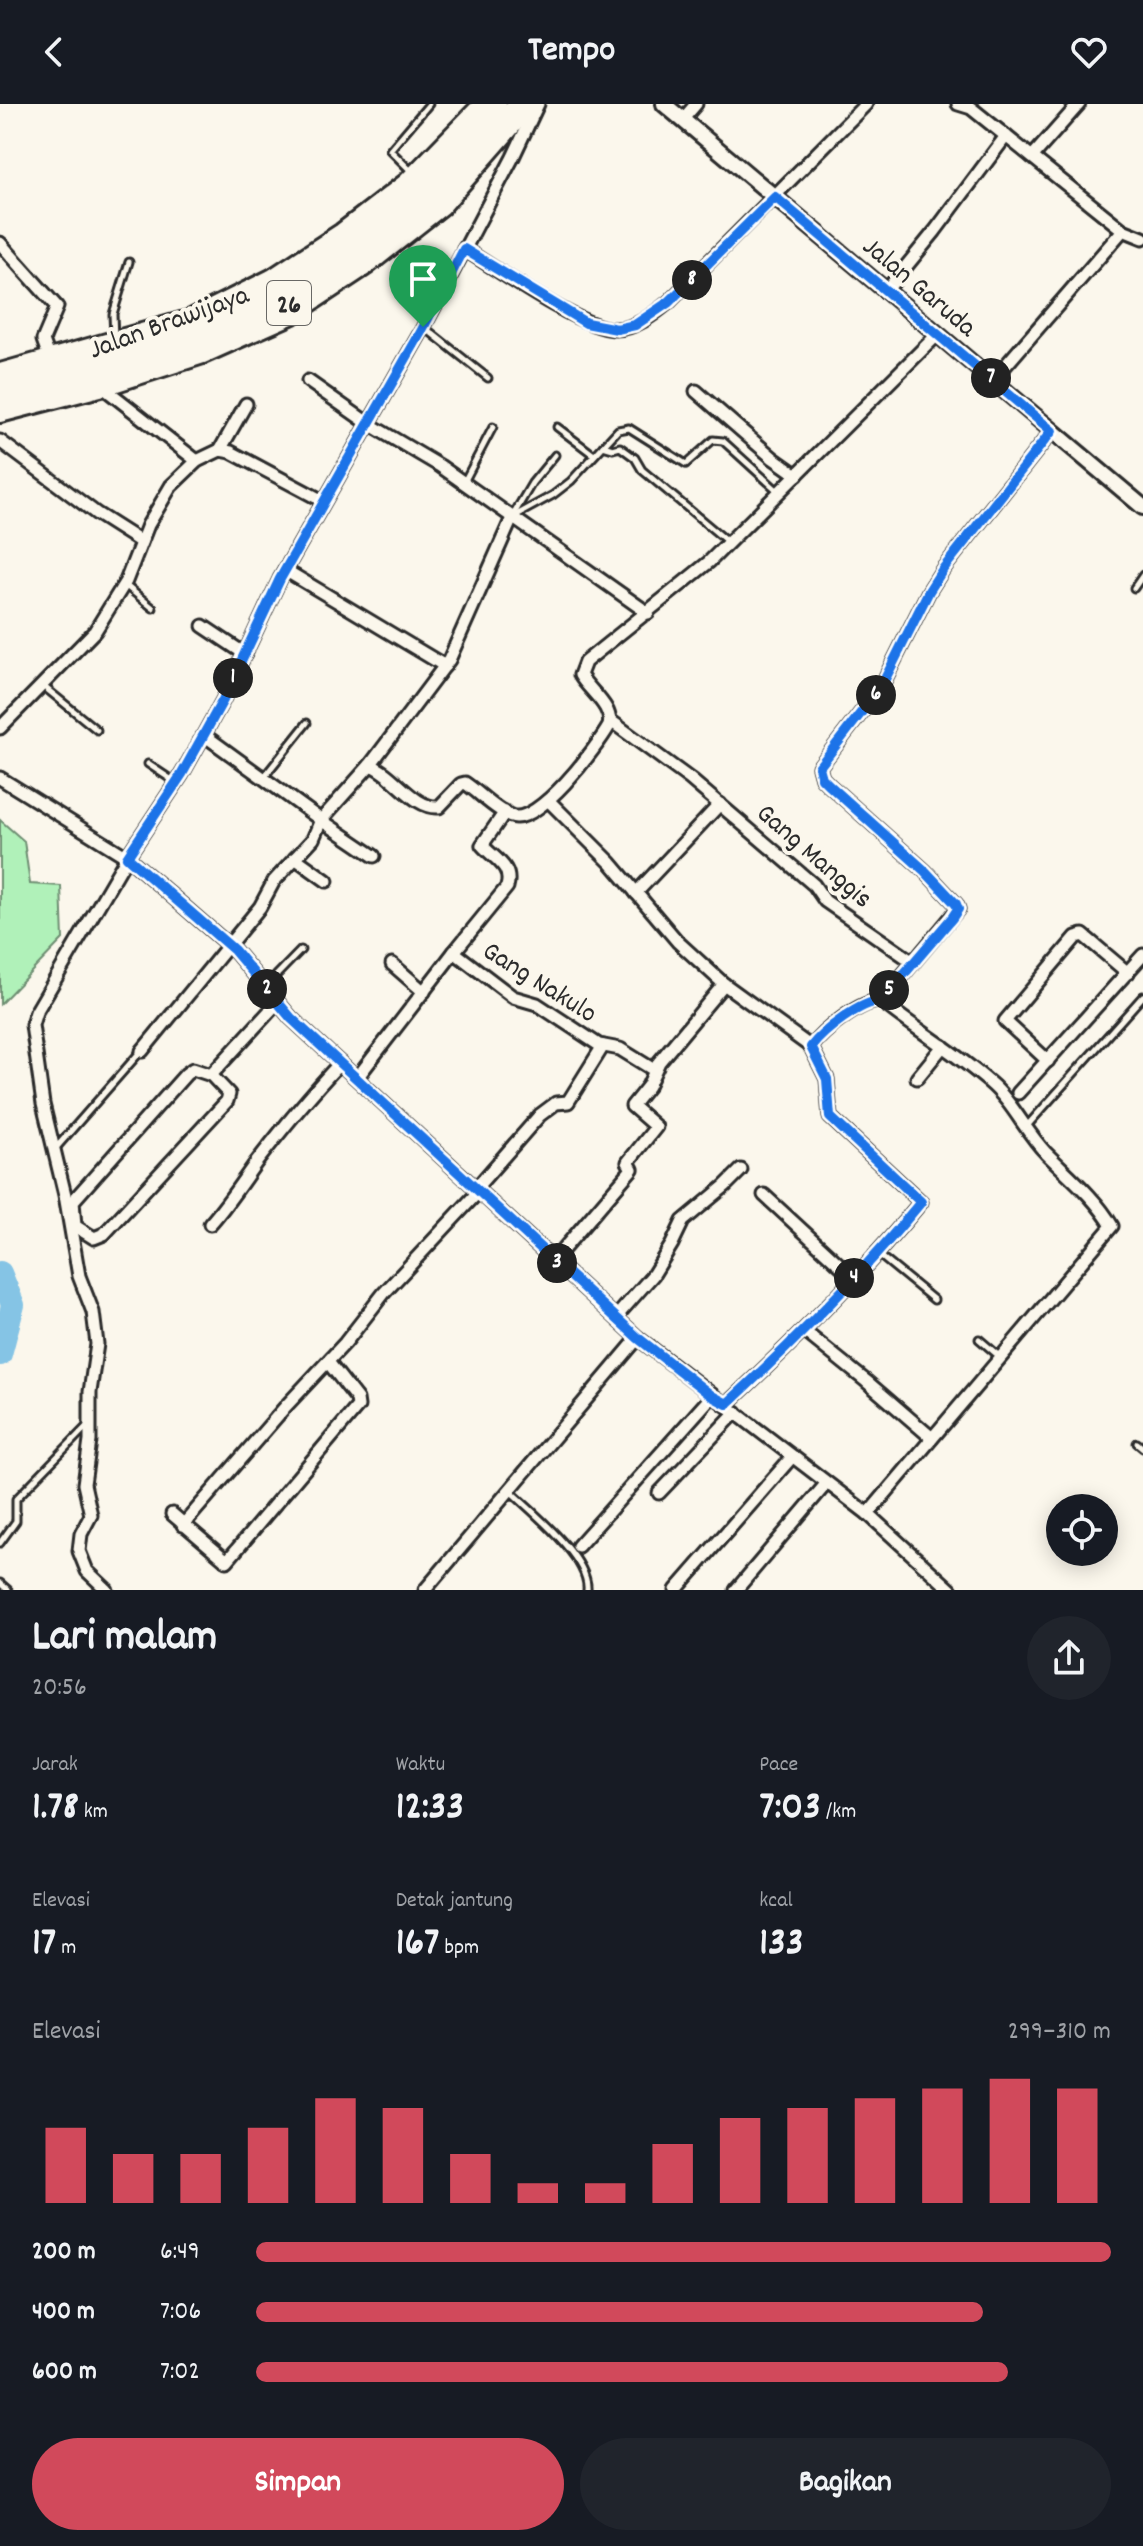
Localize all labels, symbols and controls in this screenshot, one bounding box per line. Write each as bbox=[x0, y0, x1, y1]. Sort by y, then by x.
text: Tempo bbox=[528, 26, 615, 78]
icon: back bbox=[32, 30, 76, 74]
icon: heart bbox=[1067, 30, 1111, 74]
street label: Jalan Garuda bbox=[852, 229, 984, 349]
pin bbox=[389, 245, 457, 327]
icon: arrive bbox=[401, 257, 445, 301]
pin: 8 bbox=[672, 260, 712, 300]
text: 8 bbox=[688, 264, 696, 295]
street label: Jalan Brawijaya bbox=[84, 277, 256, 372]
road number: 26 bbox=[267, 281, 311, 325]
pin: 7 bbox=[971, 358, 1011, 398]
text: 7 bbox=[987, 362, 995, 393]
pin: 1 bbox=[213, 658, 253, 698]
text: 1 bbox=[231, 662, 235, 693]
pin: 6 bbox=[856, 675, 896, 715]
text: 6 bbox=[871, 679, 881, 710]
street label: Gang Manggis bbox=[746, 796, 880, 920]
street label: Gang Nakulo bbox=[473, 933, 603, 1035]
pin: 2 bbox=[247, 969, 287, 1009]
pin: 5 bbox=[869, 970, 909, 1010]
text: 2 bbox=[262, 973, 272, 1004]
text: 5 bbox=[884, 974, 894, 1005]
pin: 3 bbox=[537, 1243, 577, 1283]
text: 3 bbox=[552, 1247, 562, 1278]
pin: 4 bbox=[834, 1258, 874, 1298]
text: 4 bbox=[849, 1262, 859, 1293]
map controls bbox=[1046, 1494, 1118, 1566]
button: locate bbox=[1046, 1494, 1118, 1566]
text: Lari malam bbox=[32, 1608, 217, 1671]
button: share bbox=[1027, 1616, 1111, 1700]
text: 20:56 bbox=[32, 1670, 87, 1707]
text: Jarak bbox=[32, 1750, 78, 1781]
text: Waktu bbox=[396, 1750, 445, 1781]
text: Pace bbox=[759, 1750, 798, 1781]
text: 1.78 bbox=[32, 1781, 79, 1838]
text: 12:33 bbox=[396, 1781, 464, 1838]
text: 7:03 bbox=[759, 1781, 821, 1838]
text: km bbox=[79, 1797, 108, 1828]
text: /km bbox=[821, 1797, 856, 1828]
text: Elevasi bbox=[32, 1886, 90, 1917]
text: Detak jantung bbox=[396, 1886, 513, 1917]
text: kcal bbox=[759, 1886, 793, 1917]
text: 17 bbox=[32, 1917, 56, 1974]
text: 167 bbox=[396, 1917, 439, 1974]
text: 133 bbox=[759, 1917, 804, 1974]
text: m bbox=[56, 1933, 76, 1964]
text: bpm bbox=[439, 1933, 479, 1964]
text: Elevasi bbox=[32, 2014, 100, 2051]
text: 299–310 m bbox=[1008, 2014, 1111, 2051]
text: 200 m bbox=[32, 2234, 96, 2271]
text: 6:49 bbox=[160, 2234, 200, 2271]
text: 400 m bbox=[32, 2294, 95, 2331]
text: 7:06 bbox=[160, 2294, 201, 2331]
text: 600 m bbox=[32, 2354, 97, 2391]
text: 7:02 bbox=[160, 2354, 200, 2391]
button: Simpan bbox=[32, 2438, 564, 2530]
button: Bagikan bbox=[580, 2438, 1111, 2530]

